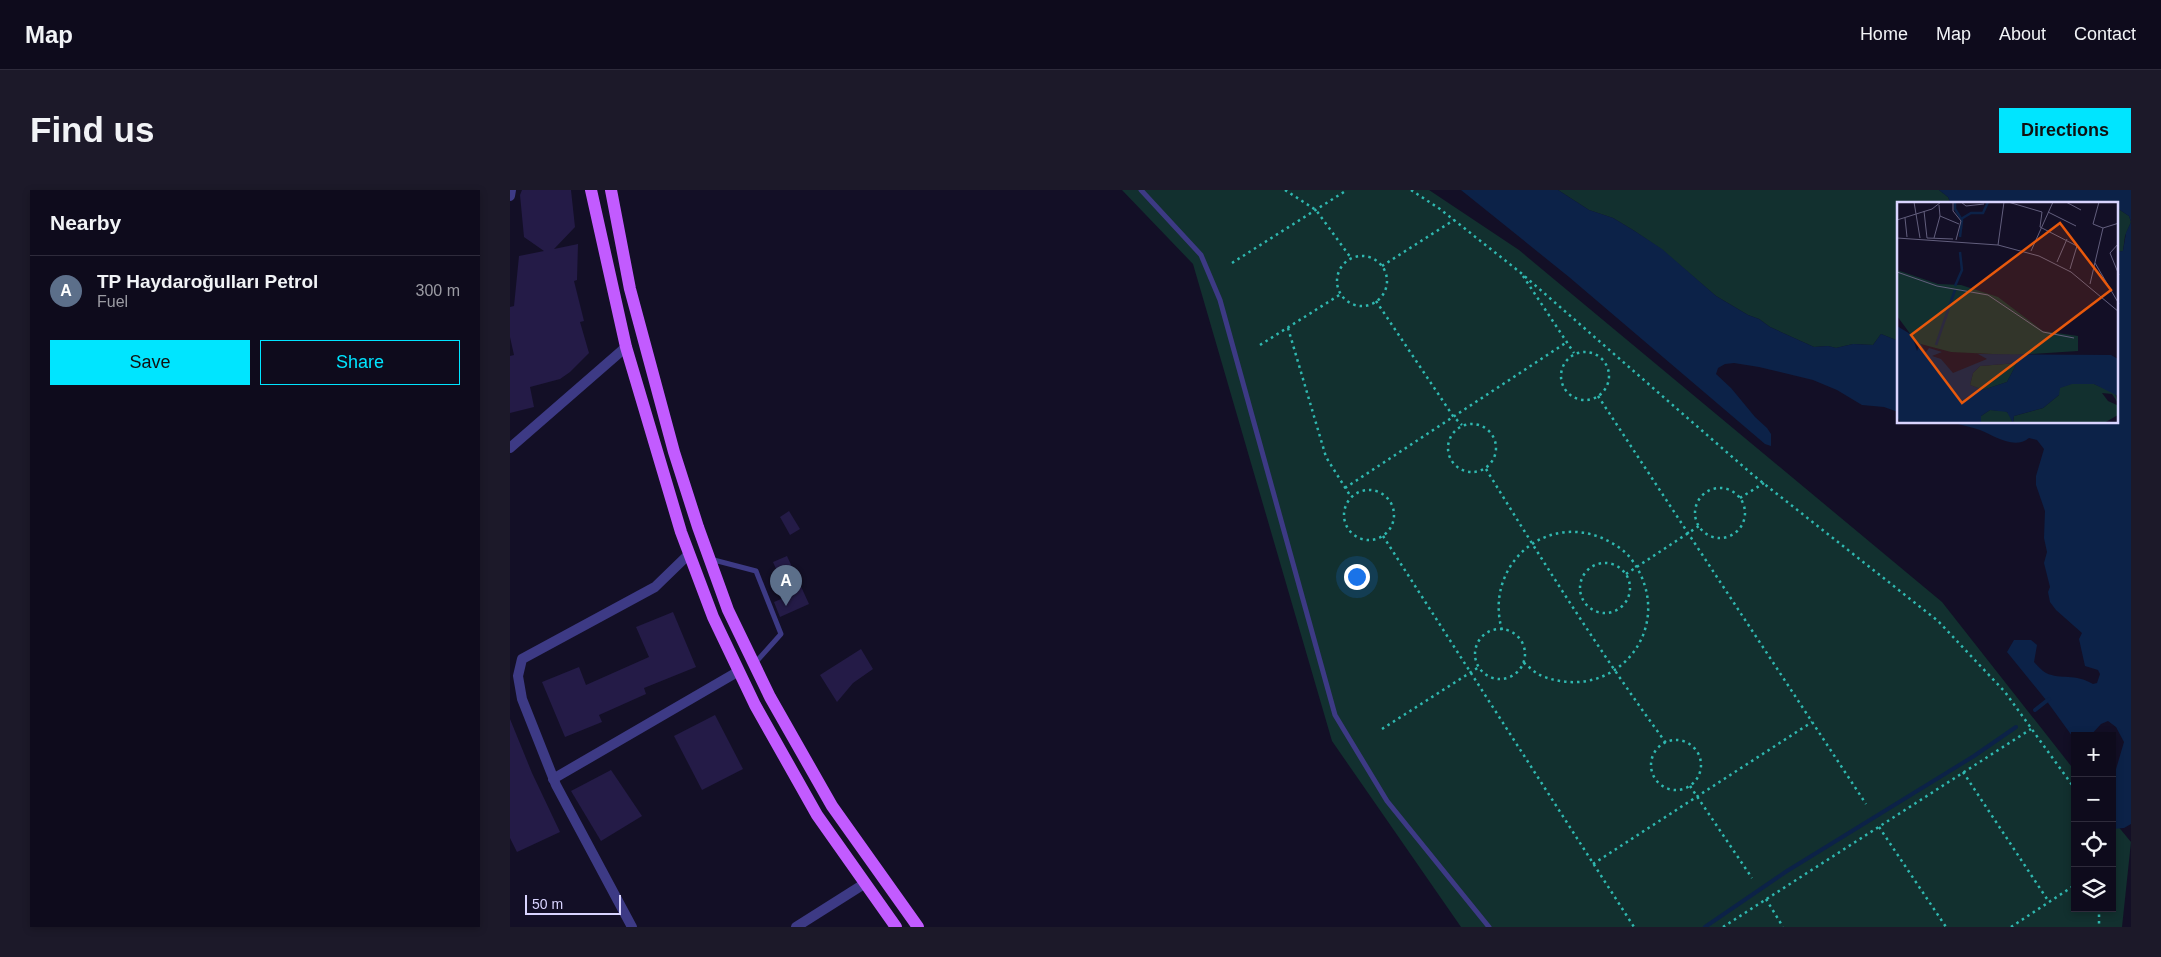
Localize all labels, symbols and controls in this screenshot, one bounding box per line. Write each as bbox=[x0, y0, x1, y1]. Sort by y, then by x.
text: Map bbox=[25, 21, 73, 48]
text: Home bbox=[1860, 24, 1908, 44]
text: Map bbox=[1936, 24, 1971, 44]
text: About bbox=[1999, 24, 2046, 44]
text: Contact bbox=[2074, 24, 2136, 44]
button: Directions bbox=[1999, 108, 2131, 153]
text: Find us bbox=[30, 110, 154, 149]
inset map bbox=[1897, 202, 2118, 424]
text: Nearby bbox=[50, 211, 121, 234]
text: TP Haydaroğulları Petrol bbox=[97, 271, 318, 292]
text: A bbox=[60, 282, 72, 299]
text: 300 m bbox=[416, 282, 460, 299]
text: Fuel bbox=[97, 293, 128, 310]
button: Save bbox=[50, 340, 250, 385]
button: Share bbox=[260, 340, 460, 385]
your location bbox=[1344, 564, 1370, 590]
pin: A bbox=[770, 565, 802, 606]
map controls bbox=[2071, 732, 2116, 912]
button: + bbox=[2071, 732, 2116, 777]
button: − bbox=[2071, 777, 2116, 822]
button: locate bbox=[2071, 822, 2116, 867]
button: layers bbox=[2071, 867, 2116, 912]
scale bar bbox=[525, 892, 621, 915]
text: 50 m bbox=[532, 896, 563, 912]

